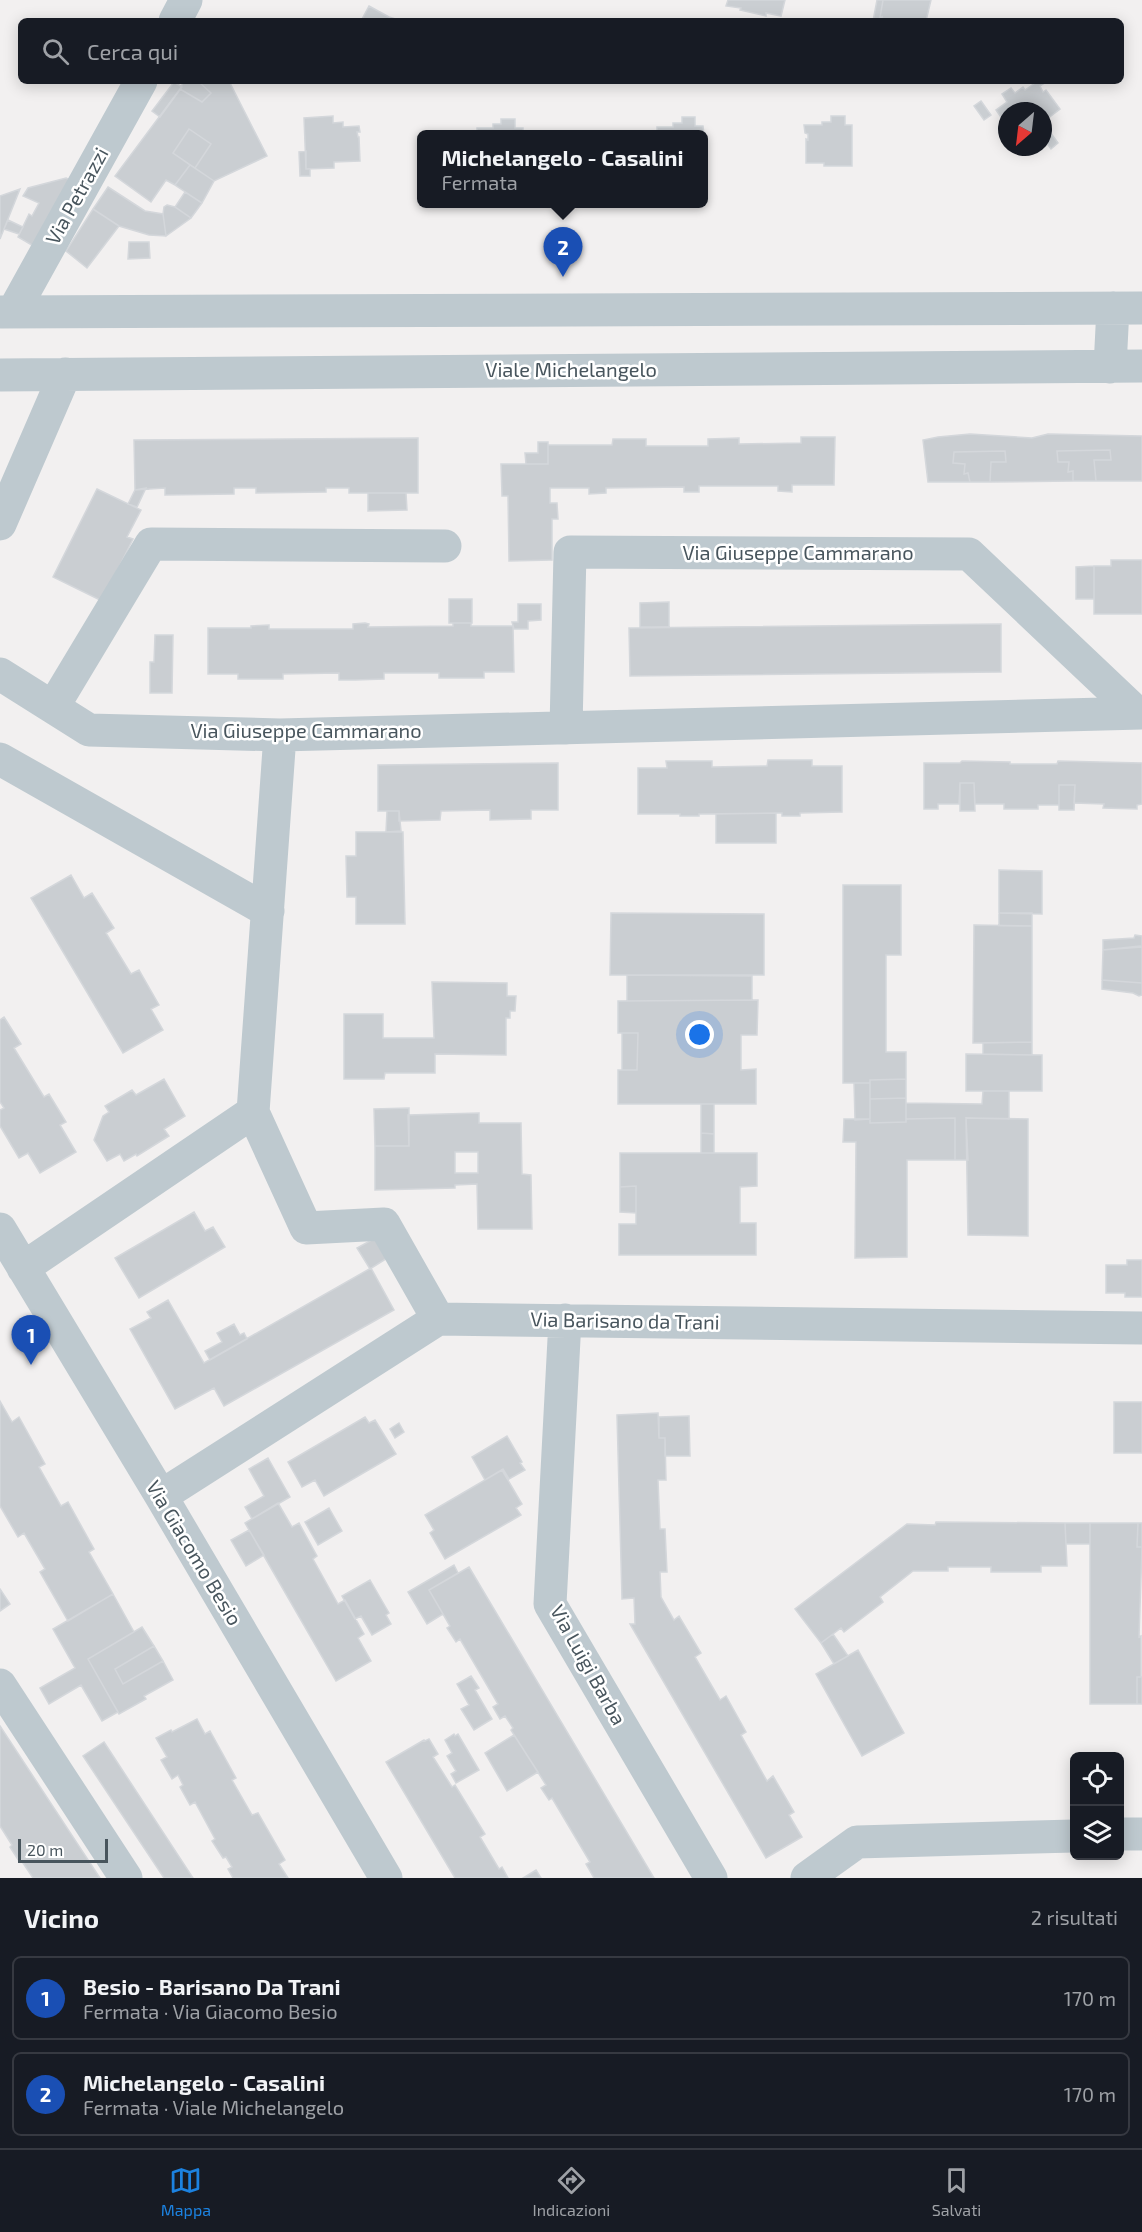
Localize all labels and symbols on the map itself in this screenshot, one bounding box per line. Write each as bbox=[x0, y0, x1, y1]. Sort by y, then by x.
north arrow bbox=[998, 102, 1052, 156]
street label: Via Petrazzi bbox=[40, 143, 113, 248]
pin: 2 bbox=[544, 228, 582, 277]
street label: Viale Michelangelo bbox=[485, 357, 657, 381]
street label: Via Giuseppe Cammarano bbox=[682, 540, 914, 564]
street label: Via Giuseppe Cammarano bbox=[190, 718, 422, 742]
your location bbox=[685, 1020, 714, 1049]
street label: Via Barisano da Trani bbox=[530, 1306, 720, 1334]
pin: 1 bbox=[12, 1316, 51, 1365]
street label: Via Giacomo Besio bbox=[142, 1476, 248, 1629]
street label: Via Luigi Barba bbox=[546, 1600, 632, 1729]
scale bar bbox=[18, 1836, 108, 1864]

